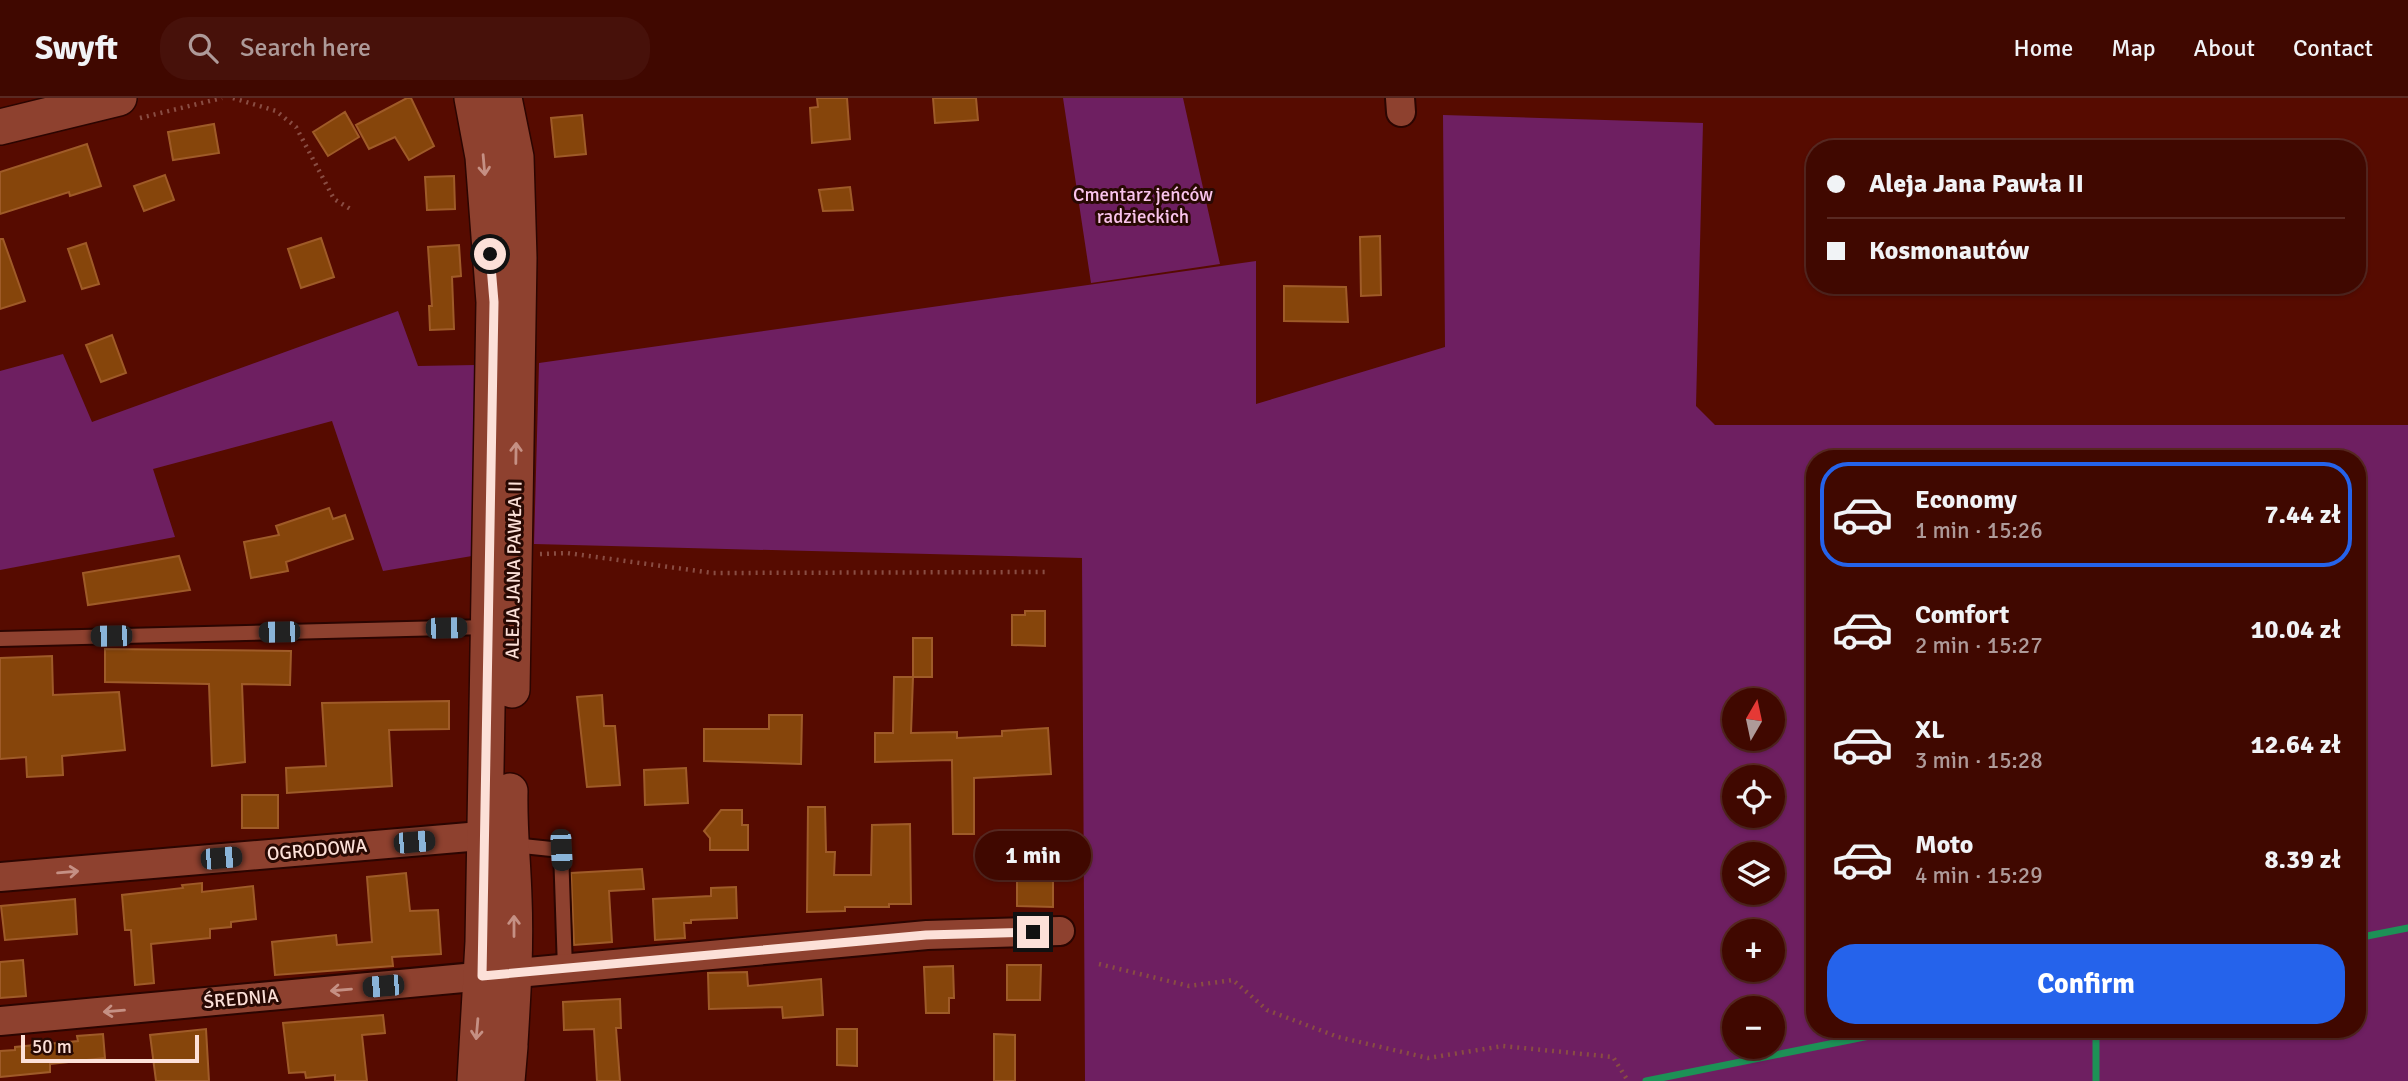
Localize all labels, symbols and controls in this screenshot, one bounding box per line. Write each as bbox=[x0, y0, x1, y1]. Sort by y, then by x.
search box bbox=[160, 17, 650, 80]
text: Swyft bbox=[35, 28, 118, 69]
icon: search bbox=[184, 29, 222, 67]
text: Search here bbox=[240, 32, 371, 64]
text: Home bbox=[2013, 33, 2073, 63]
text: Map bbox=[2111, 33, 2156, 63]
text: About bbox=[2194, 33, 2255, 63]
text: Contact bbox=[2293, 33, 2373, 63]
one-way arrow bbox=[478, 153, 491, 176]
text: Aleja Jana Pawła II bbox=[1869, 168, 2084, 200]
park label: Cmentarz jeńców radzieckich bbox=[1073, 183, 1213, 229]
text: Kosmonautów bbox=[1869, 235, 2029, 267]
route start bbox=[474, 238, 506, 270]
one-way arrow bbox=[509, 442, 523, 465]
street label: ALEJA JANA PAWŁA II bbox=[500, 481, 528, 659]
icon: car bbox=[1831, 483, 1894, 546]
text: Economy bbox=[1915, 484, 2017, 516]
text: 7.44 zł bbox=[2265, 499, 2341, 531]
text: 1 min · 15:26 bbox=[1915, 516, 2043, 545]
icon: car bbox=[1831, 598, 1894, 661]
text: Comfort bbox=[1915, 599, 2009, 631]
text: 10.04 zł bbox=[2250, 614, 2341, 646]
car bbox=[425, 617, 468, 639]
car bbox=[258, 621, 301, 643]
car bbox=[90, 625, 133, 647]
text: 2 min · 15:27 bbox=[1915, 631, 2043, 660]
north arrow bbox=[1722, 688, 1785, 751]
map controls bbox=[1722, 688, 1785, 1059]
icon: car bbox=[1831, 713, 1894, 776]
text: XL bbox=[1915, 714, 1945, 746]
text: 12.64 zł bbox=[2250, 729, 2341, 761]
text: 3 min · 15:28 bbox=[1915, 746, 2043, 775]
button: locate bbox=[1722, 765, 1785, 828]
car bbox=[550, 828, 573, 872]
icon: car bbox=[1831, 828, 1894, 891]
text: Moto bbox=[1915, 829, 1973, 861]
car bbox=[393, 830, 436, 854]
callout: 1 min bbox=[975, 830, 1091, 880]
street label: OGRODOWA bbox=[266, 834, 368, 866]
text: 1 min bbox=[1005, 841, 1061, 870]
button: layers bbox=[1722, 842, 1785, 905]
text: 8.39 zł bbox=[2265, 844, 2341, 876]
car bbox=[200, 846, 243, 870]
text: 4 min · 15:29 bbox=[1915, 861, 2043, 890]
one-way arrow bbox=[56, 865, 79, 878]
one-way arrow bbox=[507, 914, 521, 937]
route end bbox=[1017, 916, 1049, 948]
button: + bbox=[1722, 919, 1785, 982]
button: Confirm bbox=[1827, 944, 2345, 1024]
car bbox=[362, 974, 405, 998]
street label: ŚREDNIA bbox=[203, 984, 280, 1014]
one-way arrow bbox=[330, 984, 353, 997]
button: − bbox=[1722, 996, 1785, 1059]
one-way arrow bbox=[103, 1005, 126, 1018]
one-way arrow bbox=[470, 1017, 483, 1040]
scale bar bbox=[21, 1032, 200, 1064]
text: 50 m bbox=[32, 1035, 72, 1059]

